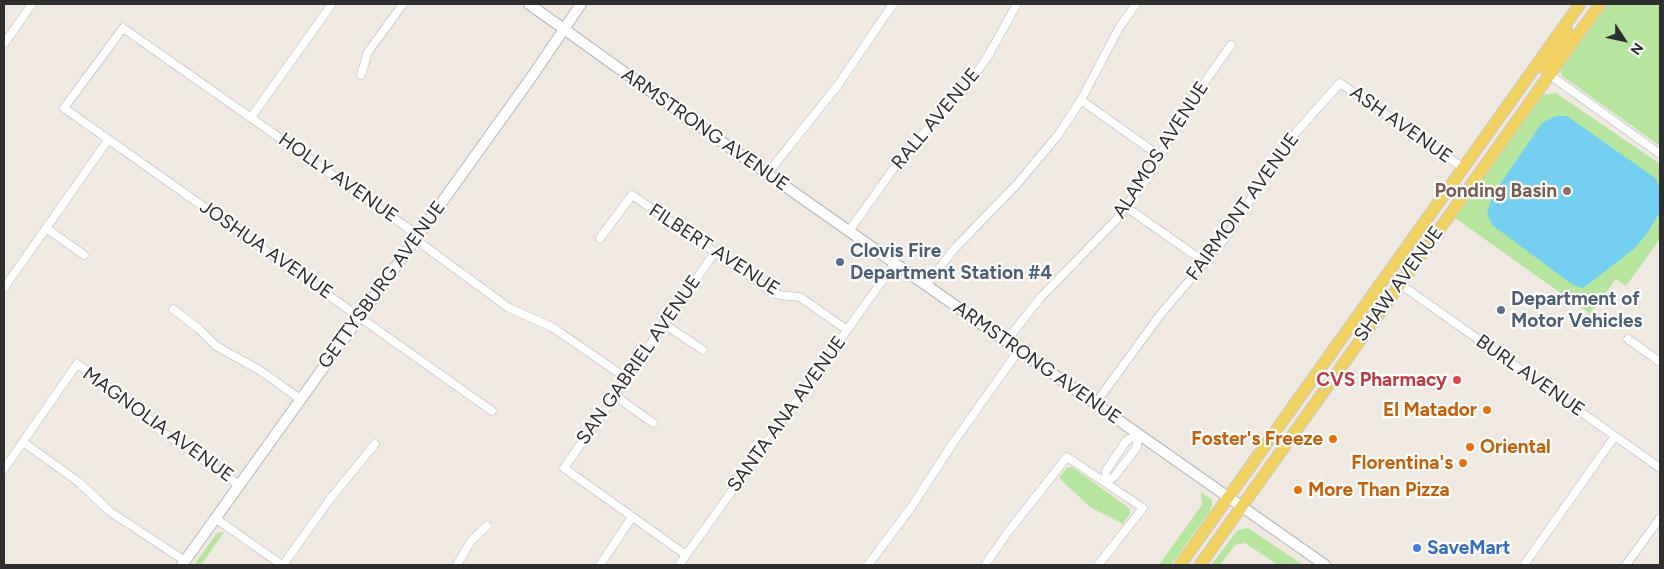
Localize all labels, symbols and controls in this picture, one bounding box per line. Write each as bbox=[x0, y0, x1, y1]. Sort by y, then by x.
north arrow bbox=[1599, 15, 1649, 65]
text: N bbox=[1627, 40, 1647, 58]
street label: ARMSTRONG AVENUE bbox=[617, 64, 793, 196]
street label: RALL AVENUE bbox=[887, 64, 985, 174]
street label: ALAMOS AVENUE bbox=[1108, 77, 1214, 223]
street label: ASH AVENUE bbox=[1346, 81, 1456, 169]
street label: HOLLY AVENUE bbox=[274, 128, 402, 228]
street label: FAIRMONT AVENUE bbox=[1182, 129, 1304, 285]
place label: Ponding Basin bbox=[1435, 180, 1557, 202]
marker: Ponding Basin bbox=[1561, 185, 1573, 197]
street label: JOSHUA AVENUE bbox=[195, 196, 337, 304]
street label: GETTYSBURG AVENUE bbox=[313, 197, 451, 373]
street label: FILBERT AVENUE bbox=[644, 199, 784, 301]
street label: SHAW AVENUE bbox=[1350, 222, 1448, 346]
place label: Clovis Fire Department Station #4 bbox=[850, 240, 1052, 284]
marker: Clovis Fire Department Station #4 bbox=[834, 256, 846, 268]
street label: SAN GABRIEL AVENUE bbox=[572, 271, 706, 449]
place label: Department of Motor Vehicles bbox=[1511, 288, 1642, 332]
street label: ARMSTRONG AVENUE bbox=[949, 297, 1125, 429]
marker: Department of Motor Vehicles bbox=[1495, 304, 1507, 316]
street label: BURL AVENUE bbox=[1471, 330, 1589, 422]
street label: SANTA ANA AVENUE bbox=[723, 332, 851, 496]
street label: MAGNOLIA AVENUE bbox=[78, 363, 238, 487]
place label: CVS Pharmacy bbox=[1316, 369, 1447, 391]
marker: CVS Pharmacy bbox=[1451, 374, 1463, 386]
place label: El Matador bbox=[1383, 399, 1477, 421]
marker: El Matador bbox=[1481, 404, 1493, 416]
place label: Foster's Freeze bbox=[1191, 428, 1323, 450]
marker: Foster's Freeze bbox=[1327, 433, 1339, 445]
place label: Oriental bbox=[1480, 436, 1551, 458]
marker: Oriental bbox=[1464, 441, 1476, 453]
place label: Florentina's bbox=[1351, 452, 1453, 474]
marker: Florentina's bbox=[1457, 457, 1469, 469]
place label: More Than Pizza bbox=[1308, 479, 1450, 501]
marker: More Than Pizza bbox=[1292, 484, 1304, 496]
place label: SaveMart bbox=[1427, 537, 1510, 559]
marker: SaveMart bbox=[1411, 542, 1423, 554]

